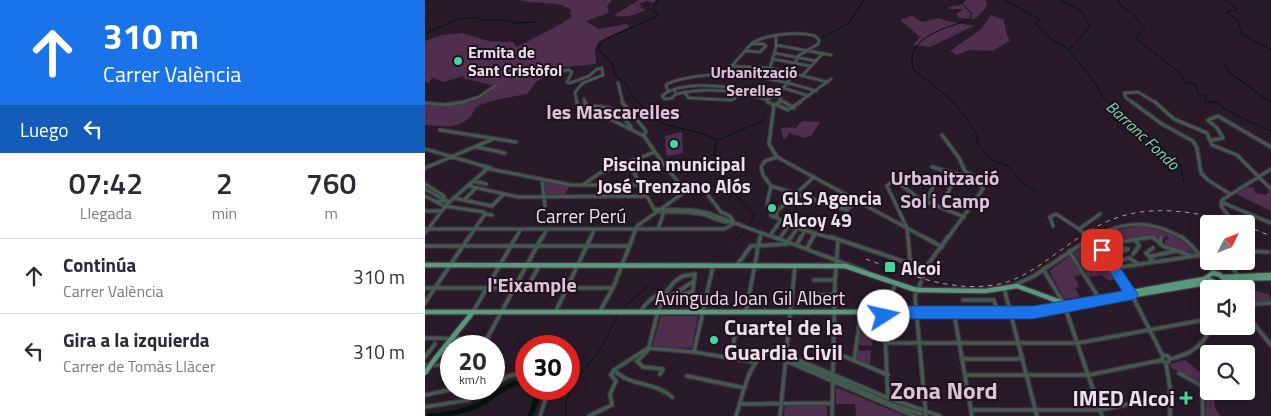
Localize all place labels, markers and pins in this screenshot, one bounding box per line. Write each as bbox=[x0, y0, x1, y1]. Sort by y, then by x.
place label: Ermita de Sant Cristòfol bbox=[468, 40, 562, 82]
marker: Ermita de Sant Cristòfol bbox=[452, 55, 464, 67]
marker: Piscina municipal José Trenzano Alós bbox=[668, 138, 680, 150]
place label: Piscina municipal José Trenzano Alós bbox=[597, 149, 751, 200]
place label: GLS Agencia Alcoy 49 bbox=[782, 183, 882, 234]
marker: GLS Agencia Alcoy 49 bbox=[766, 202, 778, 214]
pin bbox=[1081, 229, 1123, 271]
place label: Alcoi bbox=[901, 253, 941, 282]
marker: Alcoi bbox=[883, 260, 897, 274]
place label: Cuartel de la Guardia Civil bbox=[724, 310, 843, 369]
marker: Cuartel de la Guardia Civil bbox=[708, 334, 720, 346]
place label: IMED Alcoi bbox=[1072, 381, 1175, 415]
marker: IMED Alcoi bbox=[1179, 391, 1193, 405]

